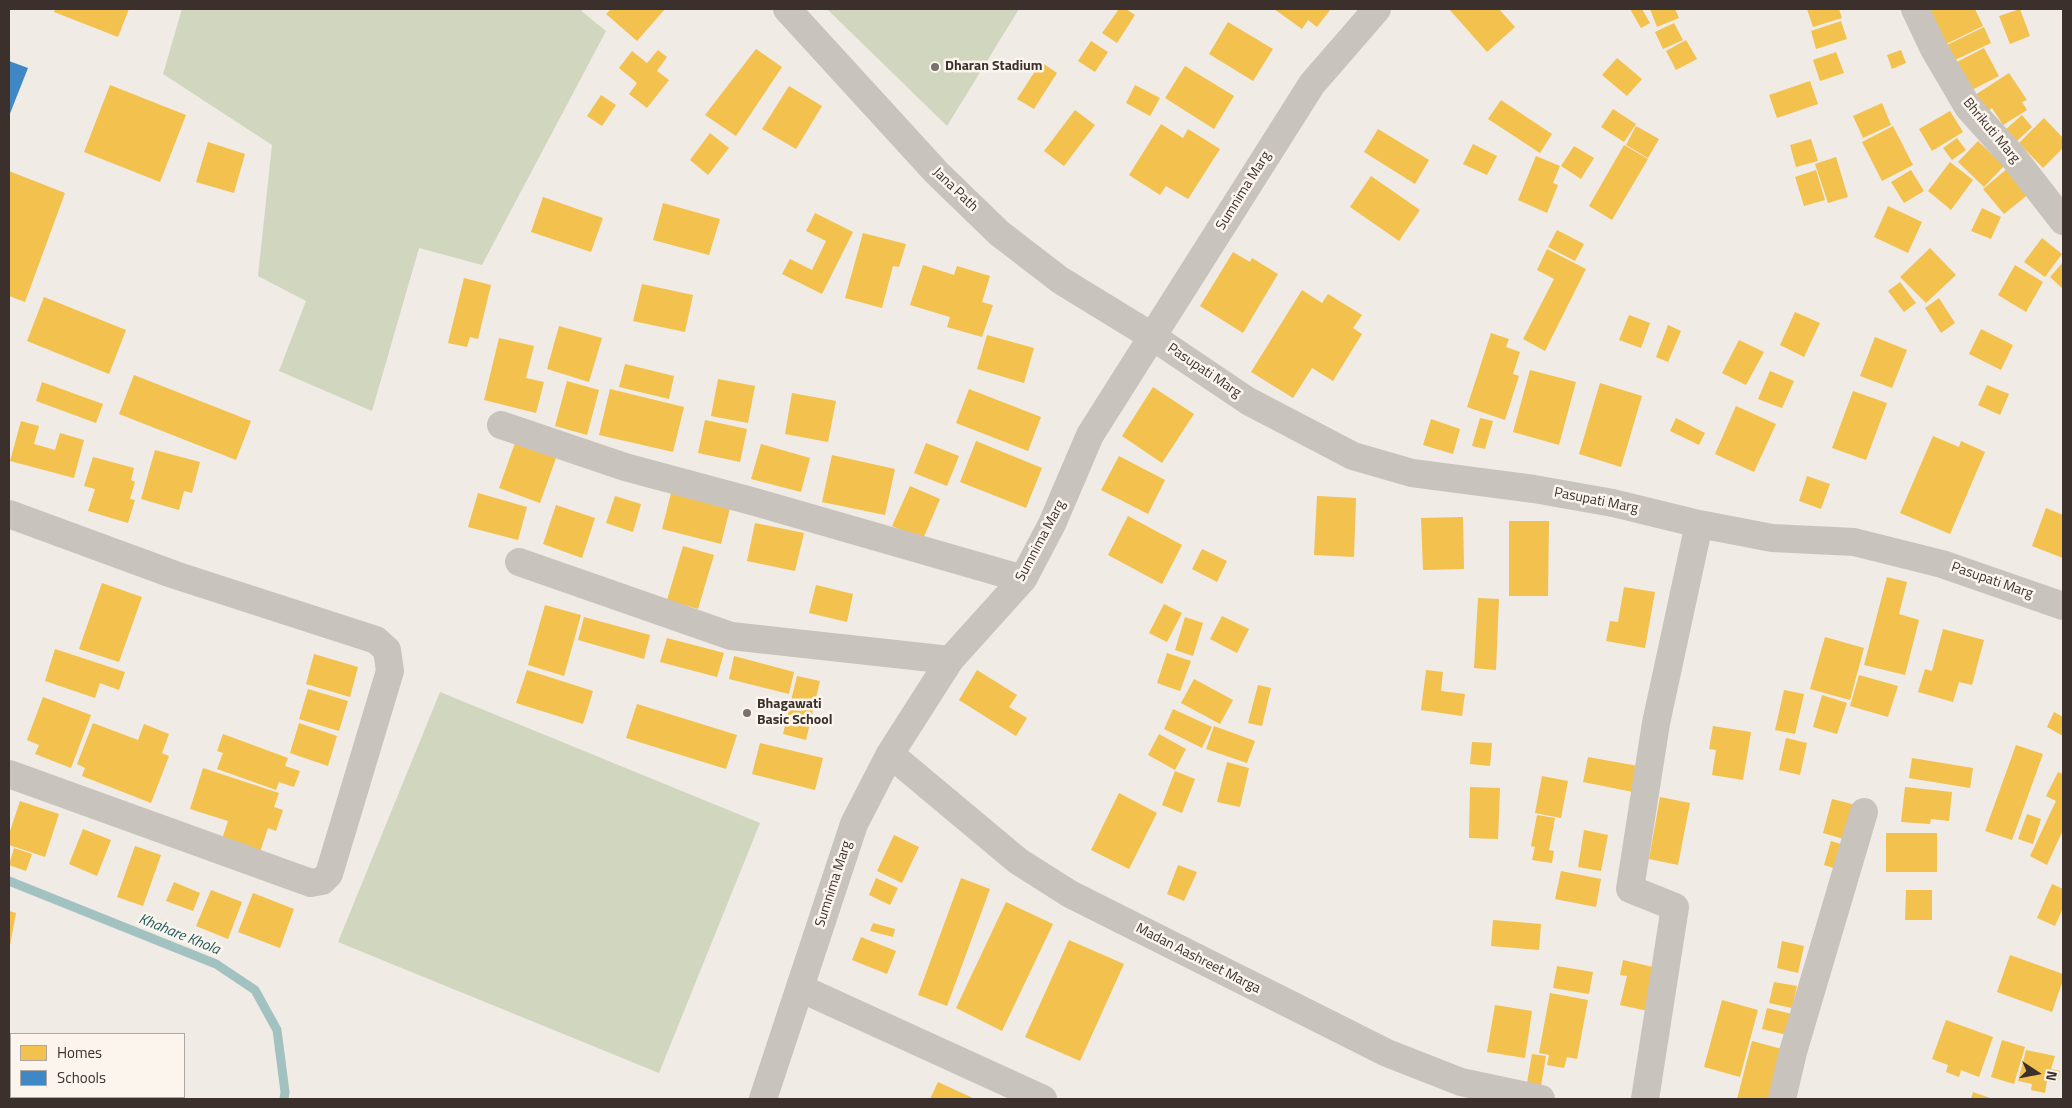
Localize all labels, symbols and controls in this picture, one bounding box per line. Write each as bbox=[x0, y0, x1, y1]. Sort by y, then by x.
place label: Dharan Stadium bbox=[945, 59, 1043, 75]
marker: Dharan Stadium bbox=[929, 61, 941, 73]
street label: Bhrikuti Marg bbox=[1959, 95, 2023, 167]
street label: Sumnima Marg bbox=[1213, 148, 1275, 234]
street label: Jana Path bbox=[929, 164, 981, 216]
street label: Pasupati Marg bbox=[1164, 340, 1244, 402]
street label: Pasupati Marg bbox=[1553, 485, 1639, 517]
street label: Sumnima Marg bbox=[1012, 497, 1070, 585]
street label: Pasupati Marg bbox=[1949, 559, 2035, 603]
place label: Bhagawati Basic School bbox=[757, 697, 833, 730]
marker: Bhagawati Basic School bbox=[741, 707, 753, 719]
street label: Sumnima Marg bbox=[812, 839, 856, 929]
water label: Khahare Khola bbox=[136, 911, 222, 959]
street label: Madan Aashreet Marga bbox=[1133, 920, 1263, 998]
legend bbox=[10, 1033, 185, 1098]
text: Homes bbox=[57, 1041, 102, 1064]
north arrow bbox=[2012, 1048, 2062, 1098]
text: Schools bbox=[57, 1066, 106, 1089]
text: N bbox=[2041, 1069, 2063, 1083]

